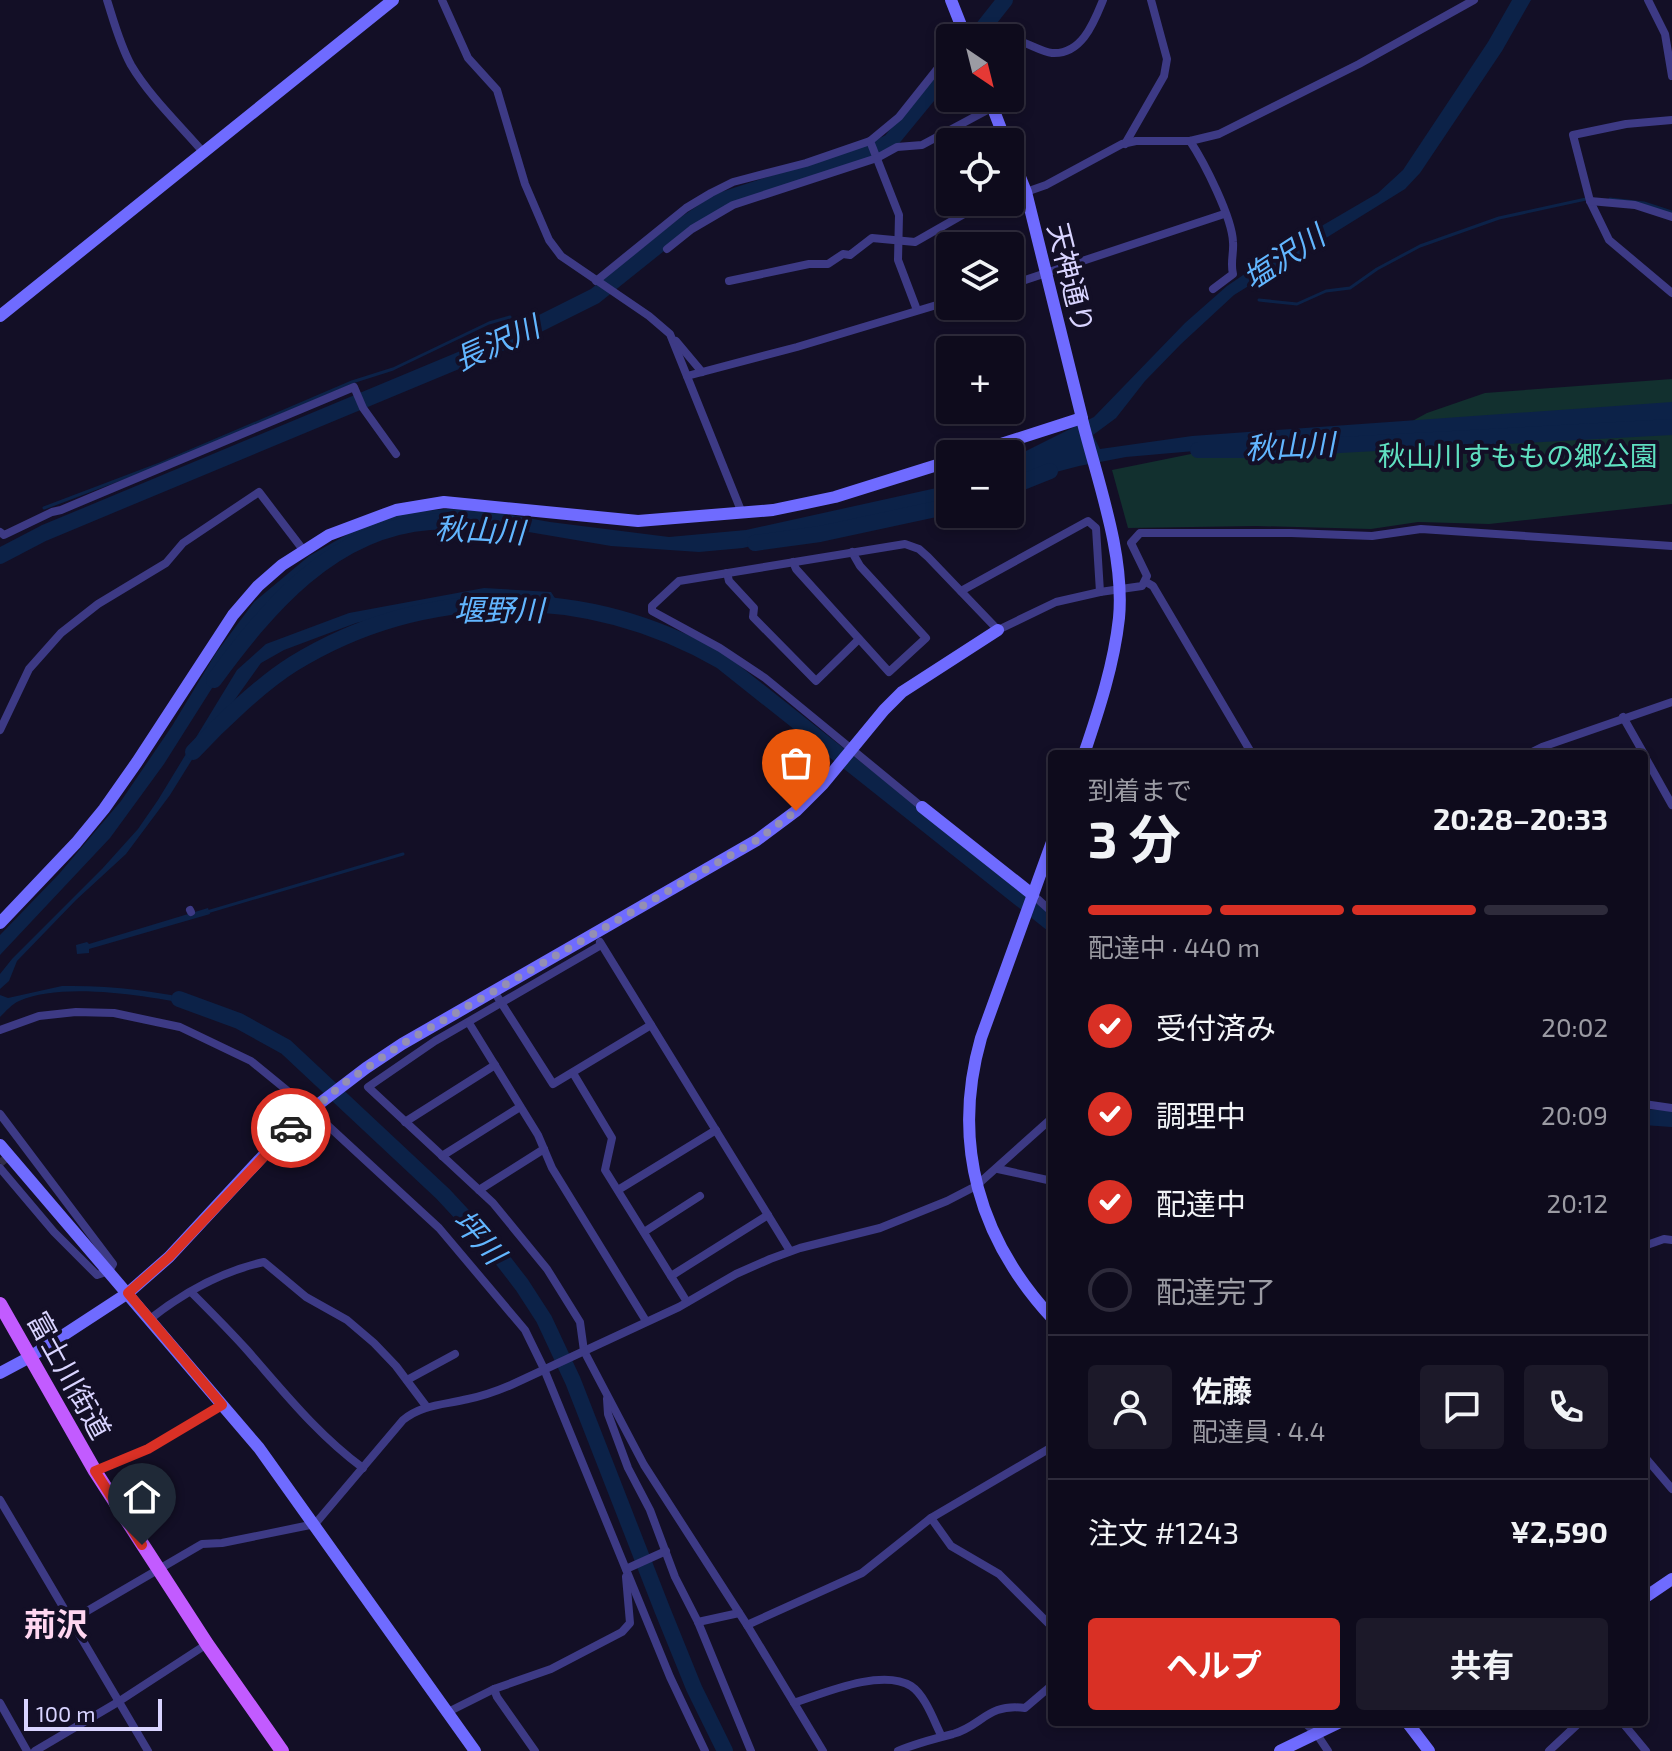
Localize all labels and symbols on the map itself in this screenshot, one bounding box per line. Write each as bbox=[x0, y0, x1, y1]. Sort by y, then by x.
north arrow bbox=[936, 24, 1024, 112]
water label: 塩沢川 bbox=[1235, 215, 1333, 296]
street label: 天神通り bbox=[1042, 220, 1102, 336]
water label: 長沢川 bbox=[448, 306, 547, 377]
water label: 秋山川 bbox=[1244, 425, 1339, 465]
park label: 秋山川すももの郷公園 bbox=[1378, 438, 1658, 472]
water label: 秋山川 bbox=[434, 509, 529, 549]
water label: 堰野川 bbox=[454, 591, 547, 627]
pin bbox=[762, 729, 830, 811]
courier bbox=[251, 1088, 331, 1168]
water label: 坪川 bbox=[447, 1202, 515, 1273]
street label: 富士川街道 bbox=[21, 1306, 119, 1444]
pin bbox=[108, 1463, 176, 1545]
district label: 荊沢 bbox=[24, 1604, 88, 1642]
scale bar bbox=[24, 1695, 162, 1731]

